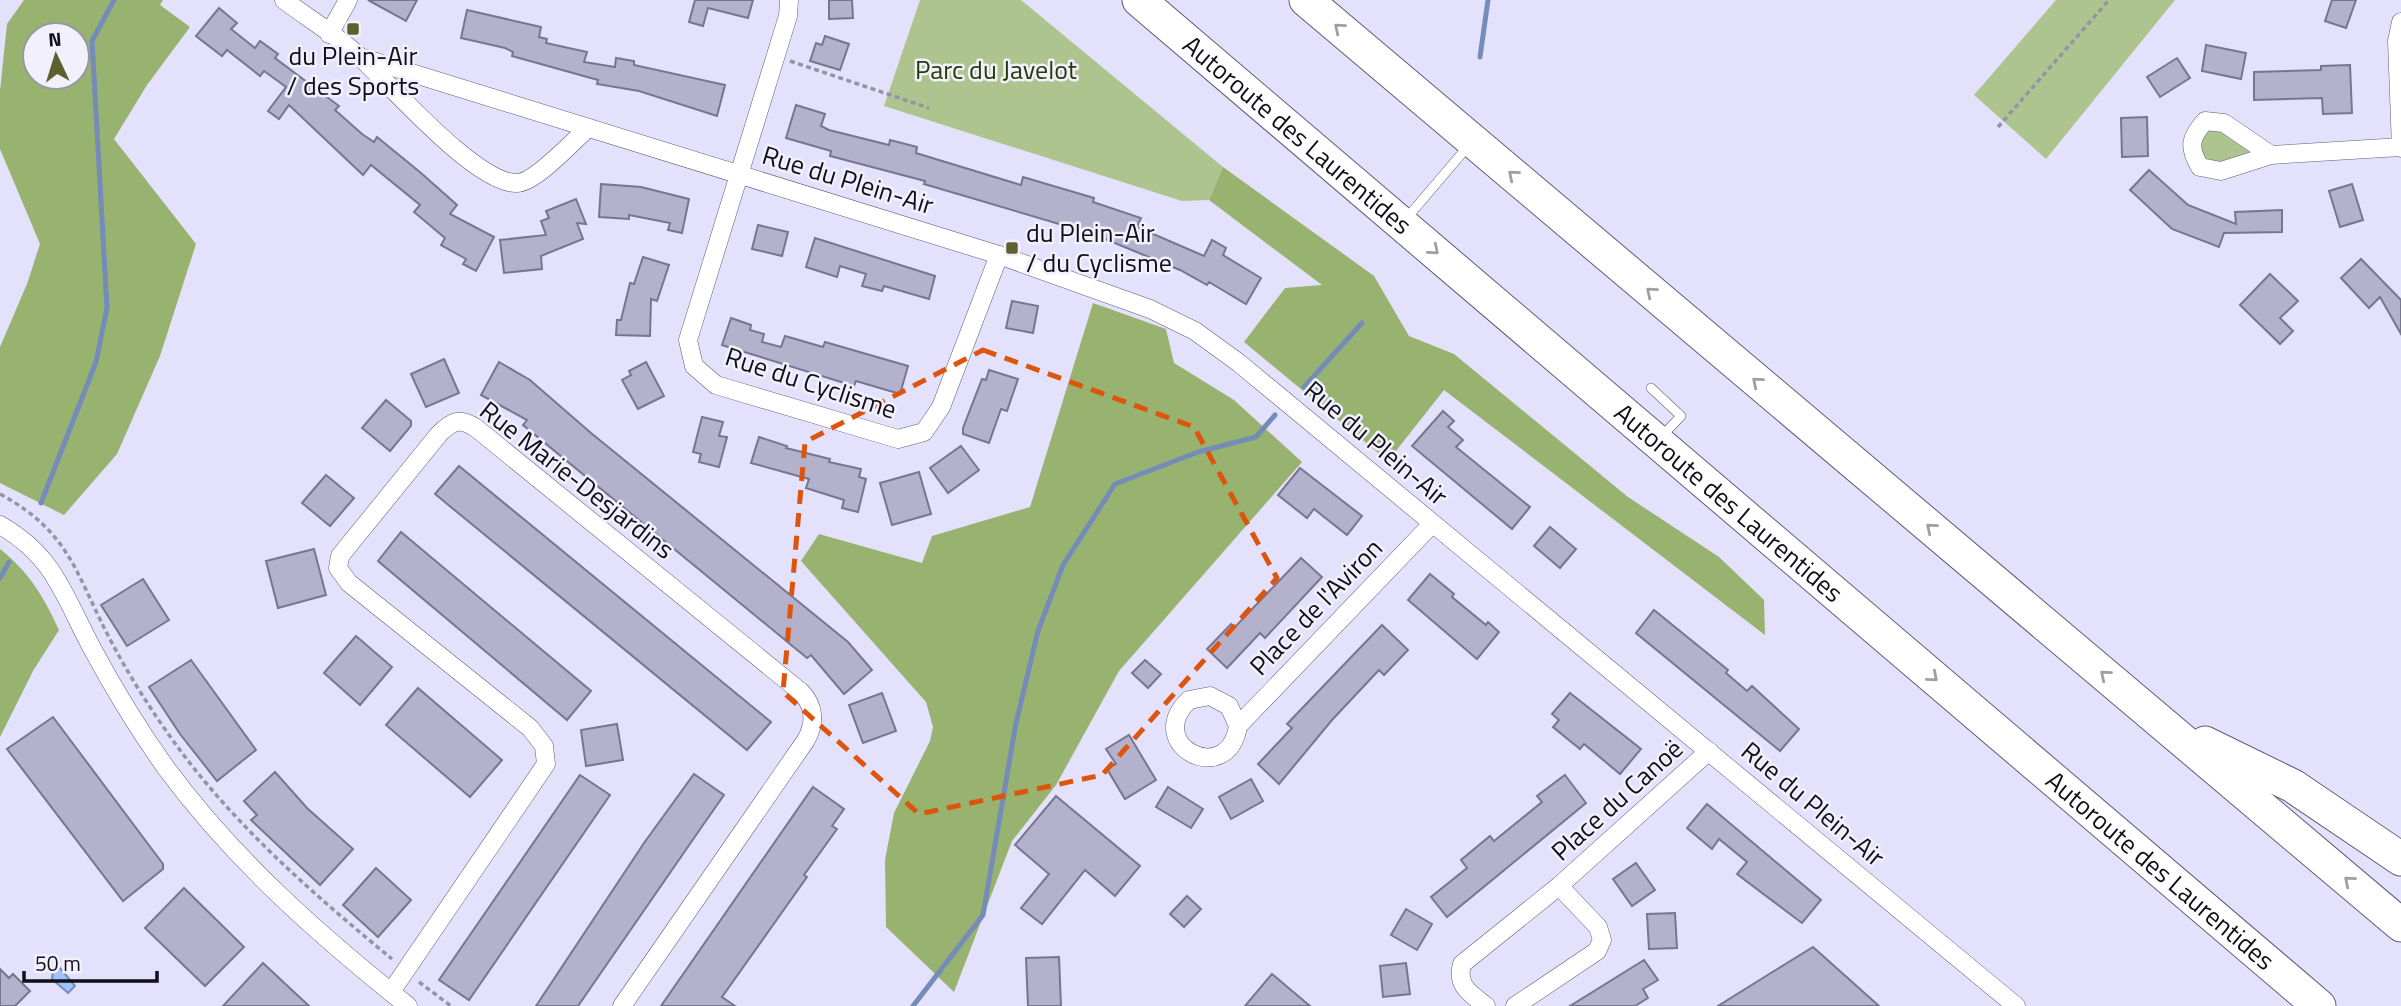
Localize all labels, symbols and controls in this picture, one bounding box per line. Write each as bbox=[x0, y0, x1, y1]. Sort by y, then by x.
north arrow bbox=[21, 21, 91, 91]
marker: du Plein-Air / des Sports bbox=[345, 21, 361, 37]
text: N bbox=[47, 24, 62, 53]
one-way arrow bbox=[1334, 24, 1347, 36]
street label: Autoroute des Laurentides bbox=[1175, 26, 1421, 244]
place label: du Plein-Air / des Sports bbox=[287, 36, 419, 105]
park label: Parc du Javelot bbox=[915, 50, 1077, 89]
street label: Rue du Plein-Air bbox=[758, 135, 939, 224]
one-way arrow bbox=[1508, 171, 1520, 184]
place label: du Plein-Air / du Cyclisme bbox=[1026, 213, 1172, 282]
marker: du Plein-Air / du Cyclisme bbox=[1004, 240, 1020, 256]
one-way arrow bbox=[1427, 242, 1439, 255]
one-way arrow bbox=[1646, 288, 1659, 300]
street label: Rue du Cyclisme bbox=[721, 336, 902, 429]
street label: Rue du Plein-Air bbox=[1296, 371, 1457, 515]
one-way arrow bbox=[1753, 378, 1766, 390]
street label: Rue Marie-Desjardins bbox=[472, 391, 683, 568]
street label: Autoroute des Laurentides bbox=[1606, 393, 1852, 611]
one-way arrow bbox=[1927, 524, 1939, 537]
street label: Place de l'Aviron bbox=[1240, 529, 1391, 684]
one-way arrow bbox=[1925, 669, 1938, 681]
one-way arrow bbox=[2101, 671, 2114, 683]
street label: Place du Canoë bbox=[1542, 730, 1691, 870]
street label: Rue du Plein-Air bbox=[1733, 732, 1894, 876]
street label: Autoroute des Laurentides bbox=[2038, 761, 2284, 979]
one-way arrow bbox=[2344, 876, 2356, 889]
scale bar bbox=[24, 940, 158, 984]
text: 50 m bbox=[35, 947, 81, 979]

